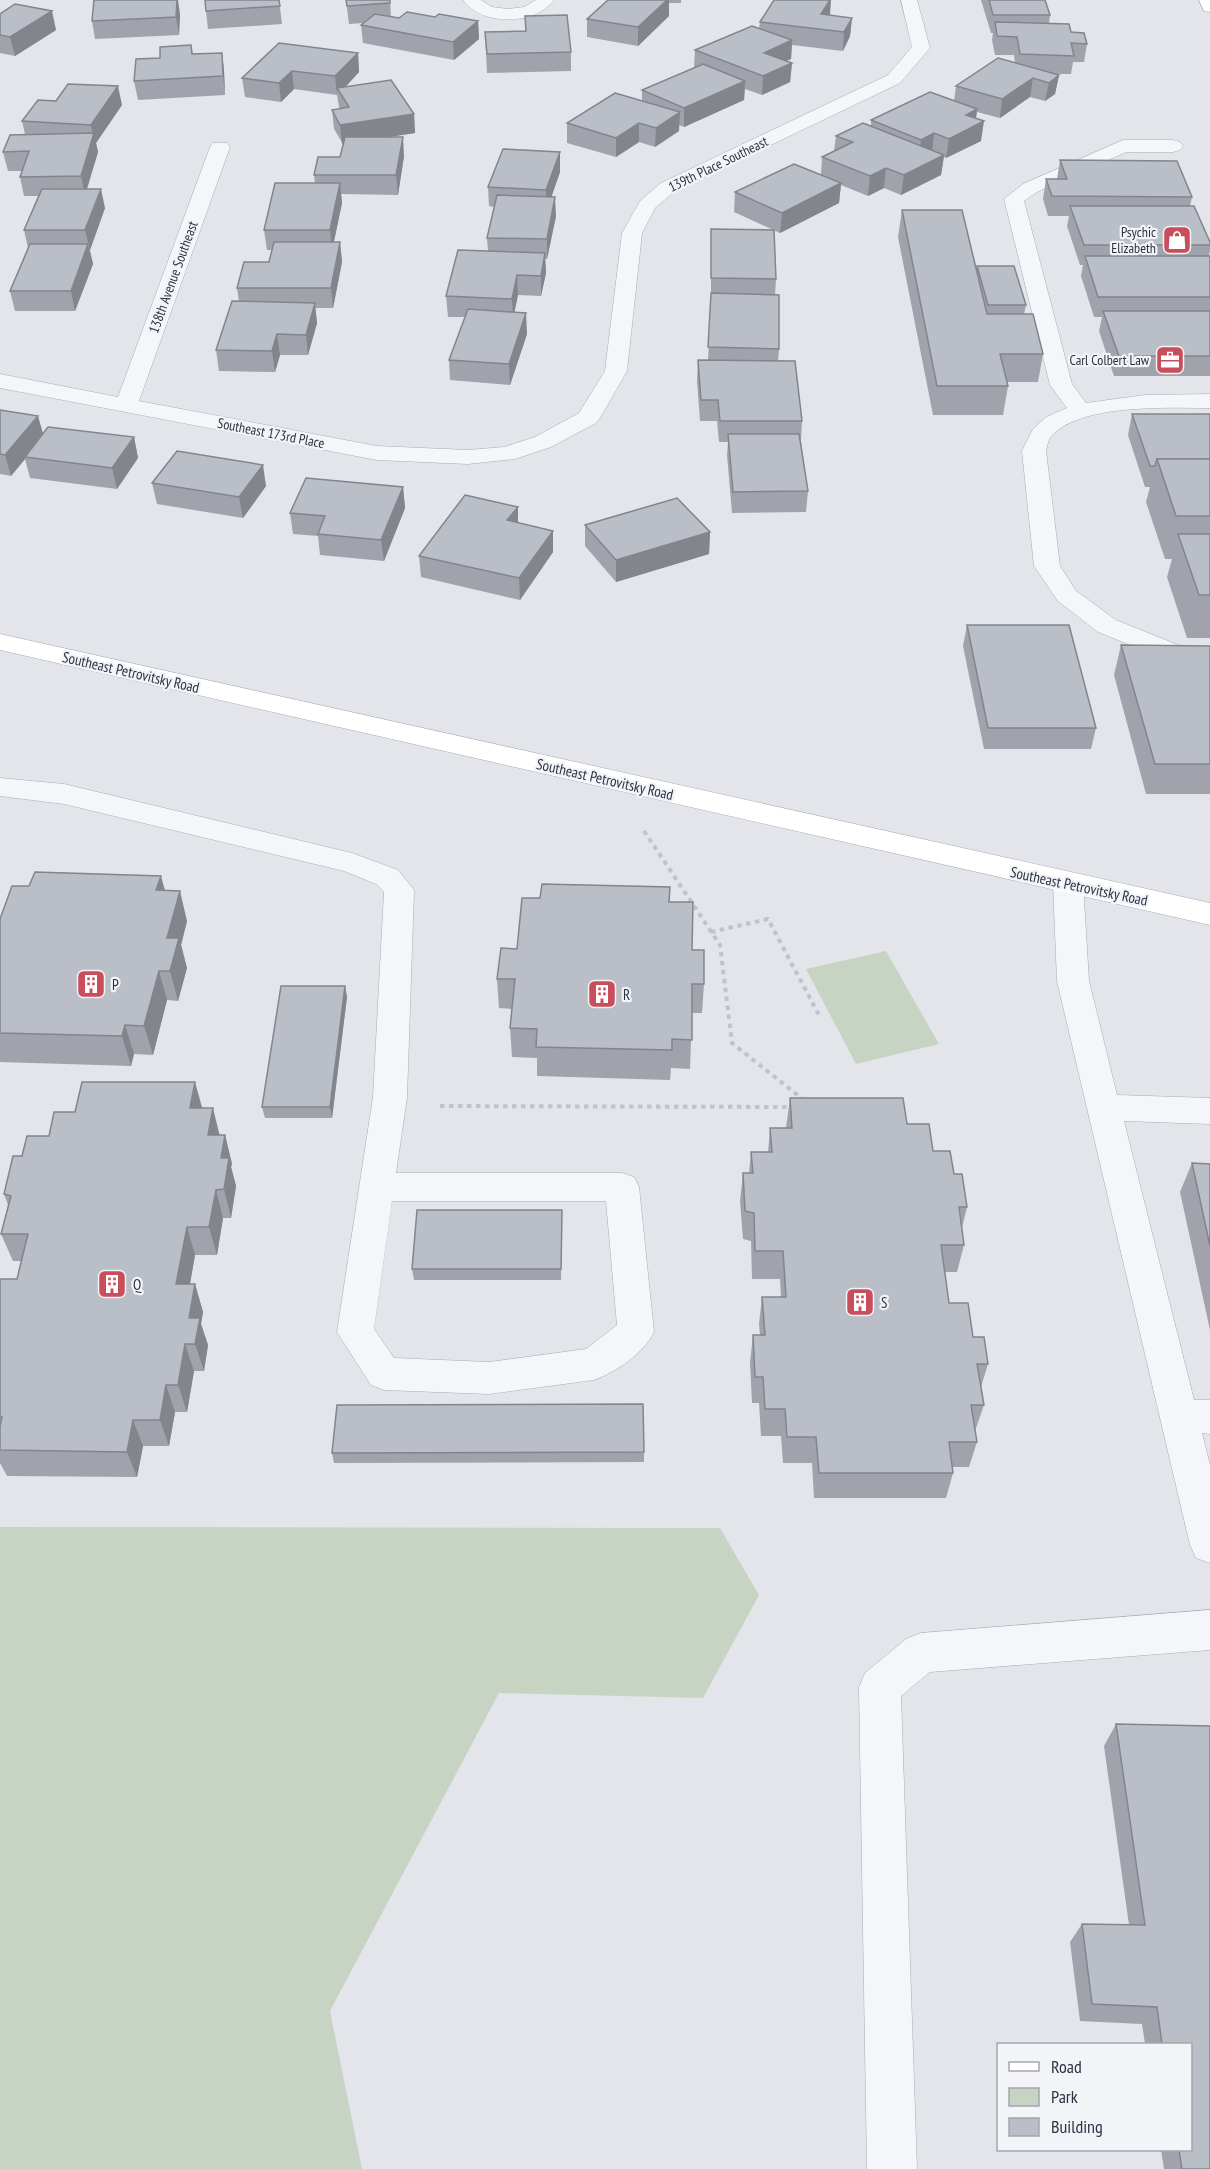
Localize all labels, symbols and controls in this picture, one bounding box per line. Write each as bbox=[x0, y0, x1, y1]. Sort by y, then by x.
street label: 139th Place Southeast bbox=[665, 132, 771, 196]
street label: 138th Avenue Southeast bbox=[144, 218, 202, 336]
place label: Psychic Elizabeth bbox=[1111, 223, 1156, 257]
shop icon: Psychic Elizabeth bbox=[1161, 224, 1193, 256]
office icon: Carl Colbert Law bbox=[1154, 344, 1186, 376]
place label: Carl Colbert Law bbox=[1069, 351, 1150, 369]
street label: Southeast 173rd Place bbox=[216, 414, 326, 452]
street label: Southeast Petrovitsky Road bbox=[61, 647, 201, 697]
street label: Southeast Petrovitsky Road bbox=[535, 754, 675, 804]
street label: Southeast Petrovitsky Road bbox=[1009, 862, 1149, 910]
building icon: P bbox=[75, 968, 107, 1000]
place label: P bbox=[112, 975, 119, 994]
building icon: R bbox=[586, 978, 618, 1010]
place label: R bbox=[623, 985, 630, 1004]
building icon: Q bbox=[96, 1268, 128, 1300]
place label: Q bbox=[133, 1275, 142, 1294]
building icon: S bbox=[844, 1286, 876, 1318]
place label: S bbox=[881, 1293, 887, 1312]
legend bbox=[997, 2043, 1192, 2151]
text: Road bbox=[1051, 2055, 1082, 2078]
text: Park bbox=[1051, 2085, 1078, 2108]
text: Building bbox=[1051, 2115, 1103, 2138]

